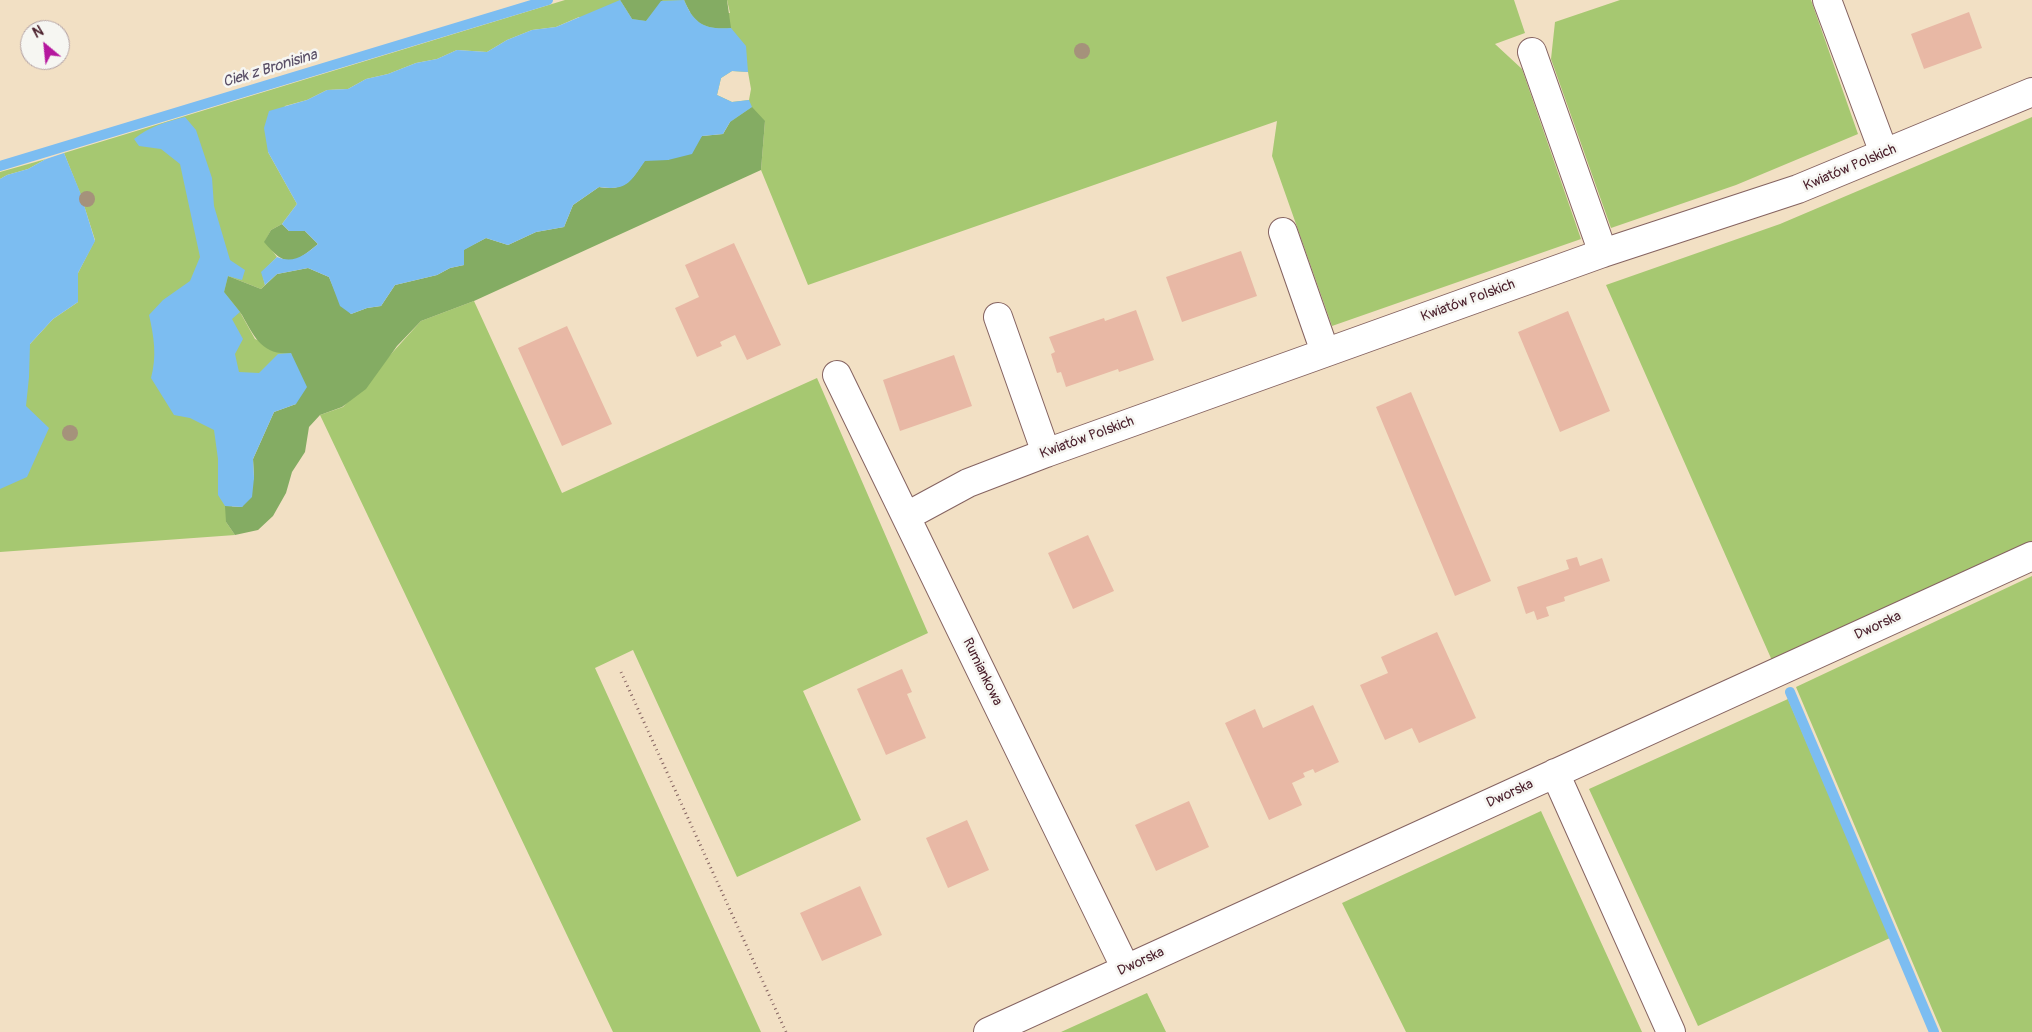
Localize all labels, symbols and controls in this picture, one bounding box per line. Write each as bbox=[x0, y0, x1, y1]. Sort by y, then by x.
north arrow bbox=[20, 20, 70, 70]
text: N bbox=[30, 22, 46, 42]
water label: Ciek z Bronisina bbox=[221, 46, 319, 92]
street label: Kwiatów Polskich bbox=[1801, 141, 1899, 195]
street label: Kwiatów Polskich bbox=[1419, 276, 1517, 326]
street label: Kwiatów Polskich bbox=[1038, 413, 1136, 463]
street label: Dworska bbox=[1852, 608, 1904, 644]
street label: Rumiankowa bbox=[958, 636, 1006, 708]
street label: Dworska bbox=[1484, 776, 1536, 812]
street label: Dworska bbox=[1115, 944, 1167, 980]

